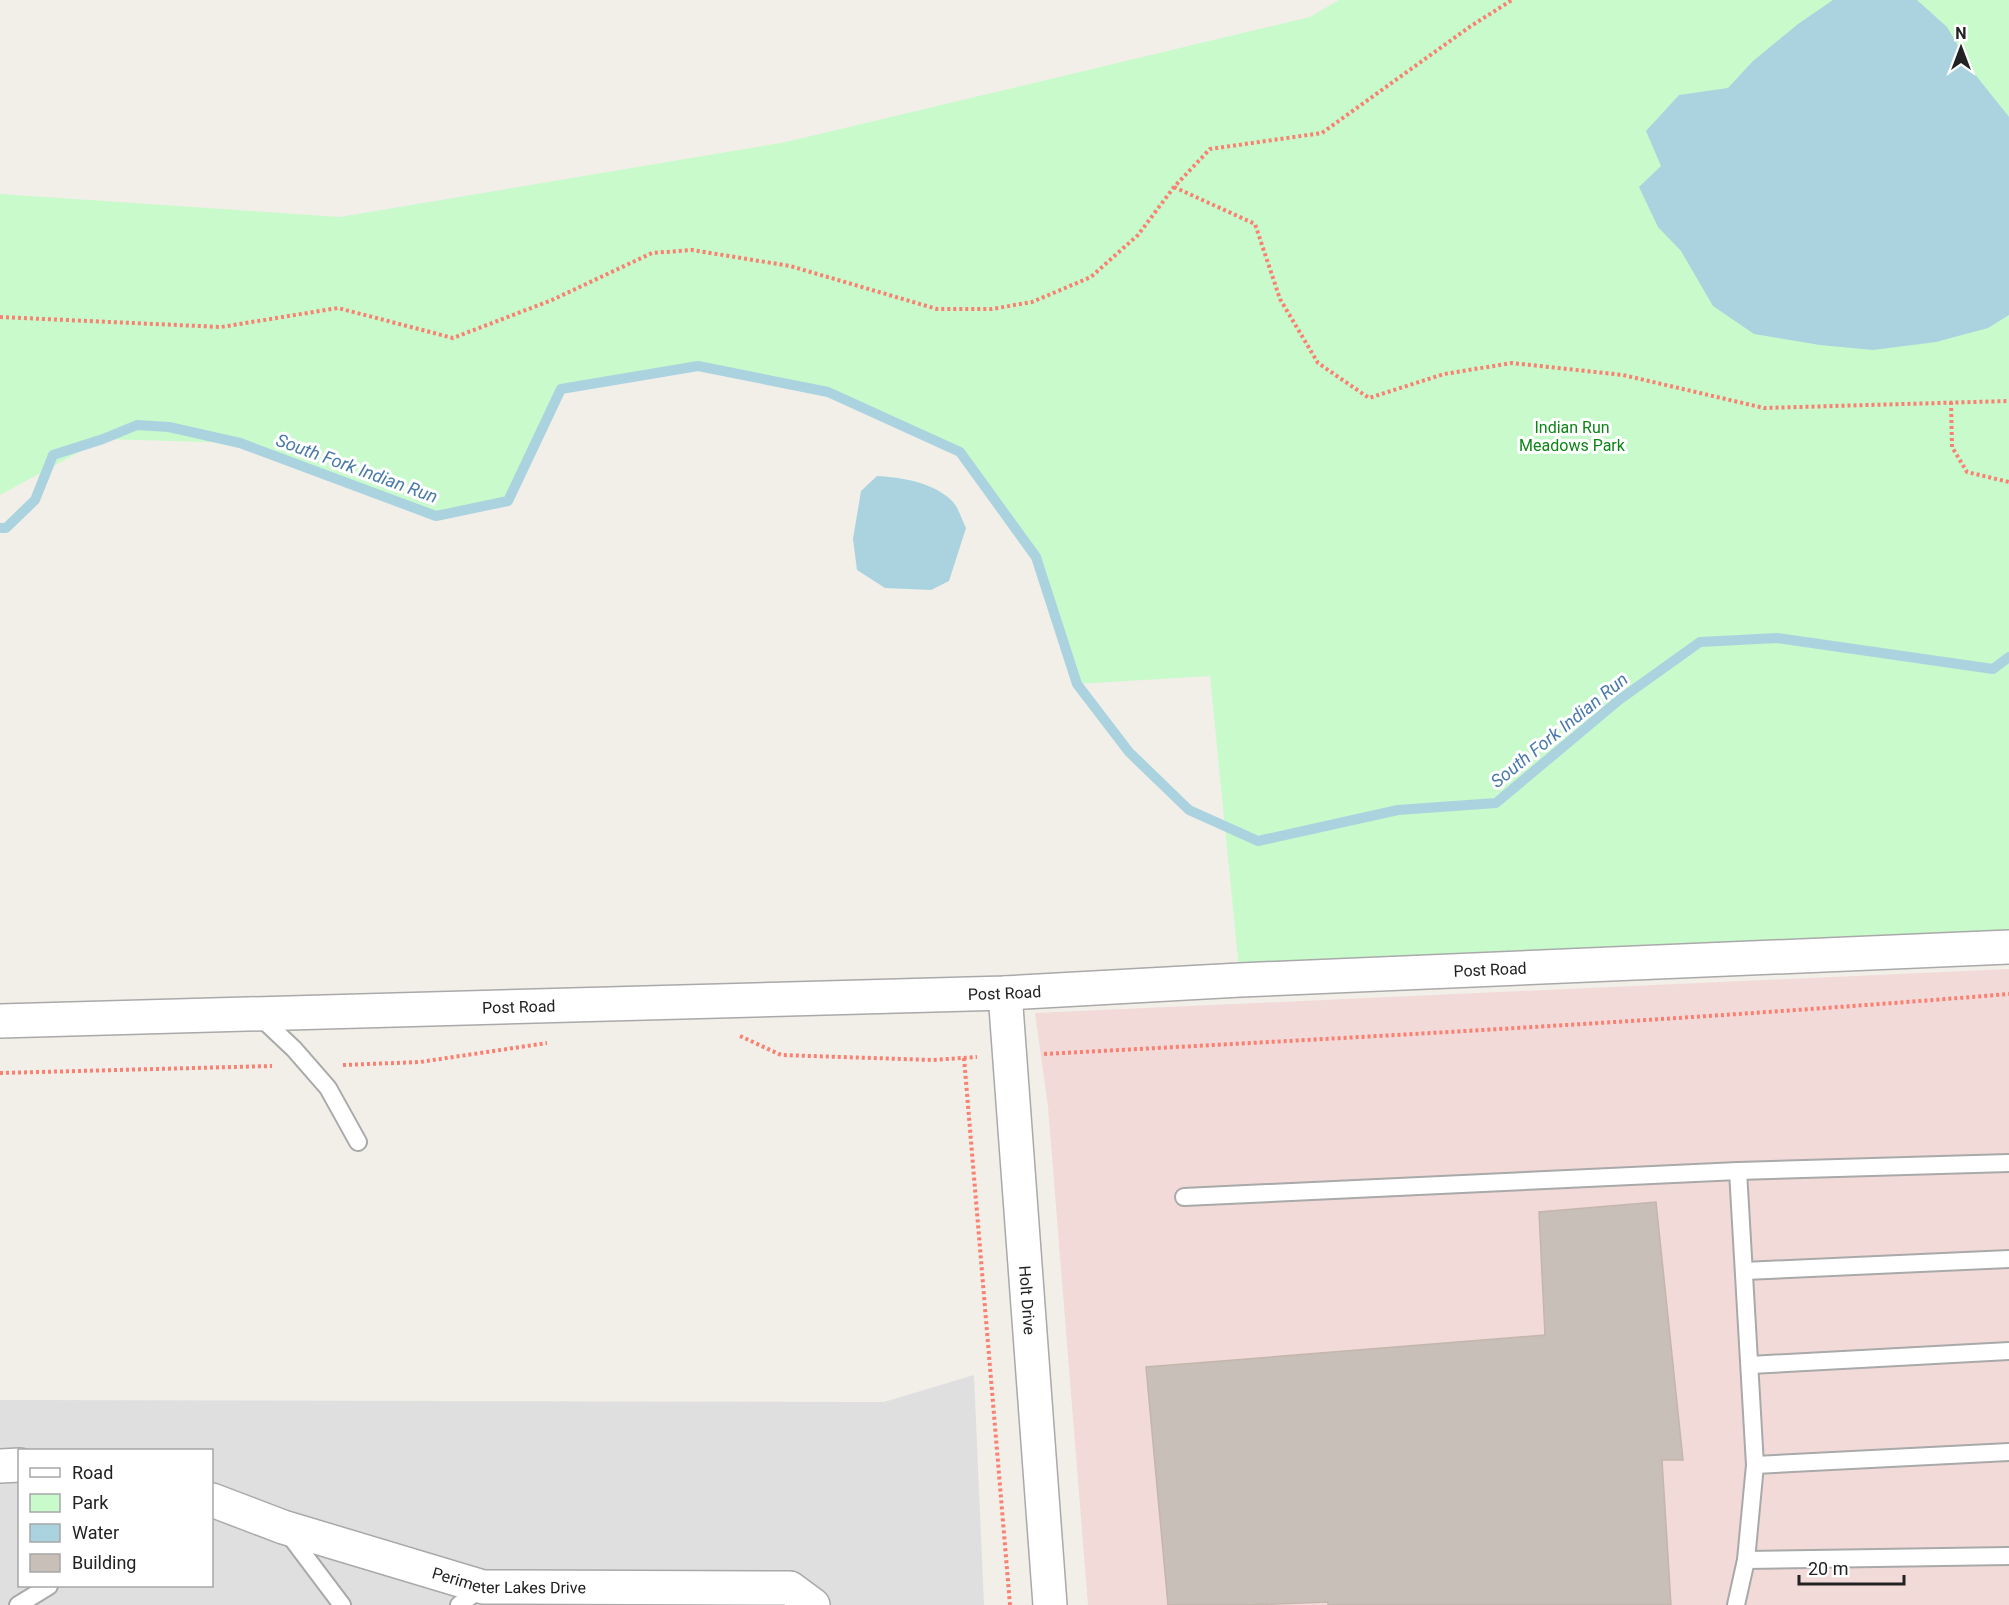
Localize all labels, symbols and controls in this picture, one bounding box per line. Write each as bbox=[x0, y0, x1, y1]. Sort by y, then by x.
north arrow bbox=[1931, 18, 1991, 78]
text: N bbox=[1955, 24, 1967, 43]
park label: Indian Run Meadows Park bbox=[1519, 418, 1626, 455]
water label: South Fork Indian Run bbox=[273, 429, 441, 507]
water label: South Fork Indian Run bbox=[1486, 668, 1632, 792]
street label: Post Road bbox=[1453, 958, 1527, 980]
street label: Post Road bbox=[968, 982, 1042, 1004]
street label: Post Road bbox=[482, 996, 556, 1017]
street label: Holt Drive bbox=[1016, 1265, 1040, 1336]
legend bbox=[18, 1449, 213, 1587]
text: Road bbox=[72, 1462, 113, 1483]
text: Park bbox=[72, 1492, 109, 1513]
text: Water bbox=[72, 1522, 119, 1543]
scale bar bbox=[1799, 1548, 1904, 1586]
text: Building bbox=[72, 1552, 136, 1573]
text: 20 m bbox=[1808, 1558, 1848, 1579]
street label: Perimeter Lakes Drive bbox=[430, 1563, 586, 1597]

